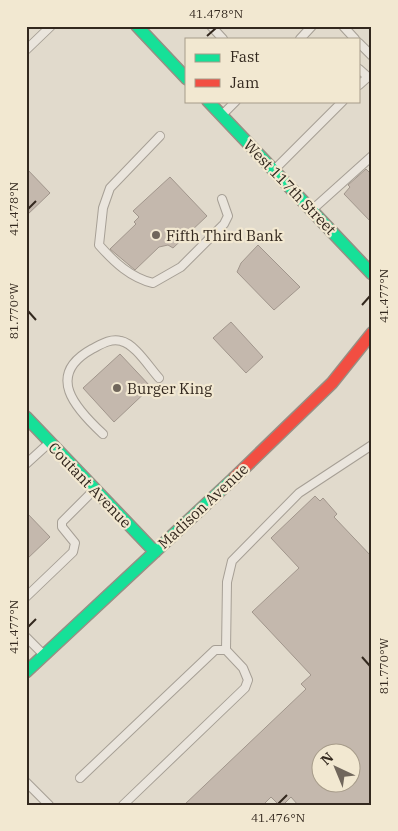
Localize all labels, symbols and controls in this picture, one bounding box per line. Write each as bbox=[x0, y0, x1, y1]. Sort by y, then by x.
text: 41.478°N bbox=[189, 6, 243, 21]
legend bbox=[185, 38, 360, 102]
text: Fast bbox=[230, 47, 260, 66]
text: Jam bbox=[230, 73, 259, 92]
street label: West 117th Street bbox=[240, 135, 340, 239]
text: 41.478°N bbox=[6, 182, 21, 236]
place label: Fifth Third Bank bbox=[166, 226, 283, 245]
marker: Fifth Third Bank bbox=[150, 229, 162, 241]
text: 41.477°N bbox=[376, 269, 391, 323]
text: 81.770°W bbox=[6, 282, 21, 339]
place label: Burger King bbox=[127, 379, 212, 398]
marker: Burger King bbox=[111, 382, 123, 394]
street label: Coutant Avenue bbox=[44, 438, 136, 532]
street label: Madison Avenue bbox=[154, 459, 252, 553]
text: 41.477°N bbox=[6, 600, 21, 654]
text: 81.770°W bbox=[376, 637, 391, 694]
north arrow bbox=[310, 744, 360, 794]
text: N bbox=[317, 748, 337, 769]
text: 41.476°N bbox=[251, 810, 305, 825]

